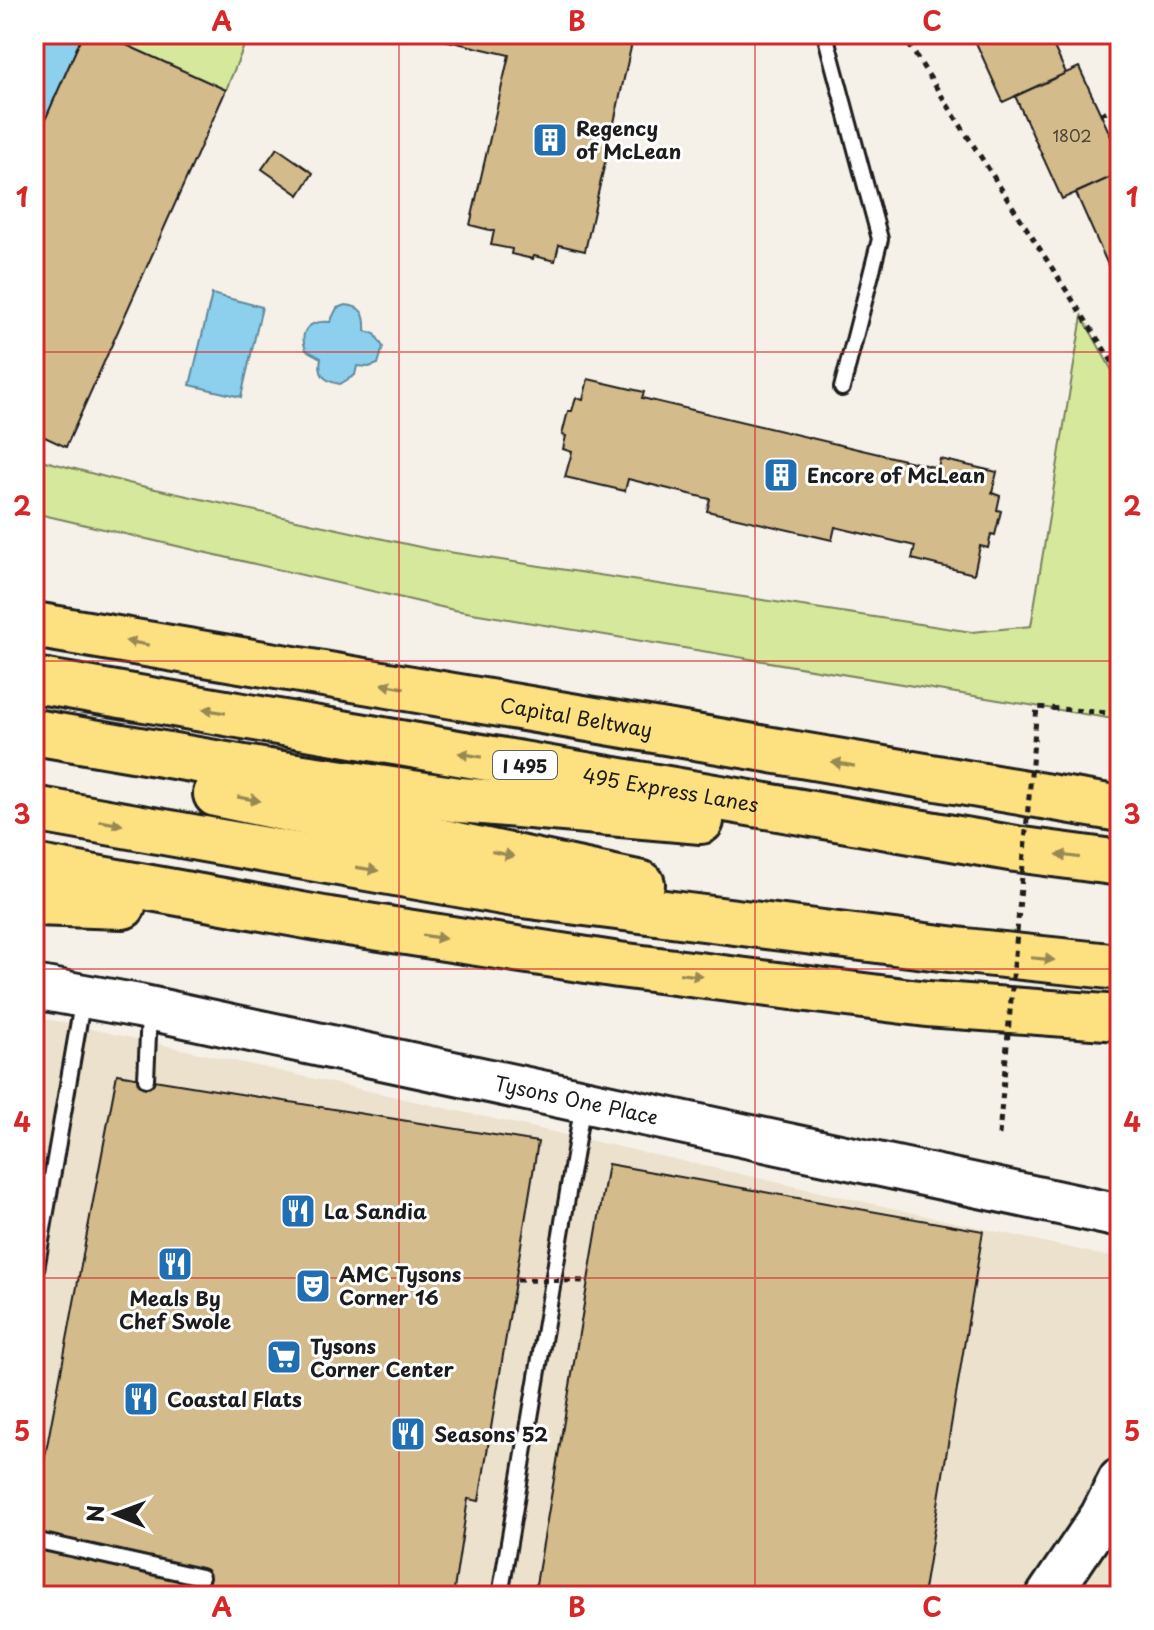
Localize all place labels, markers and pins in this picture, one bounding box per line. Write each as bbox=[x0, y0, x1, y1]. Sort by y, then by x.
place label: Regency of McLean bbox=[576, 113, 681, 166]
building icon: Regency of McLean bbox=[531, 121, 569, 159]
building icon: Encore of McLean bbox=[762, 456, 800, 494]
place label: Encore of McLean bbox=[807, 460, 985, 490]
restaurant icon: La Sandia bbox=[279, 1192, 317, 1230]
place label: La Sandia bbox=[324, 1196, 427, 1226]
restaurant icon: Meals By Chef Swole bbox=[156, 1245, 194, 1283]
place label: AMC Tysons Corner 16 bbox=[339, 1259, 462, 1312]
theatre icon: AMC Tysons Corner 16 bbox=[294, 1267, 332, 1305]
place label: Meals By Chef Swole bbox=[119, 1283, 231, 1336]
place label: Tysons Corner Center bbox=[310, 1331, 454, 1384]
supermarket icon: Tysons Corner Center bbox=[265, 1338, 303, 1376]
restaurant icon: Coastal Flats bbox=[122, 1380, 160, 1418]
place label: Coastal Flats bbox=[167, 1384, 302, 1414]
restaurant icon: Seasons 52 bbox=[389, 1415, 427, 1453]
place label: Seasons 52 bbox=[434, 1419, 548, 1449]

